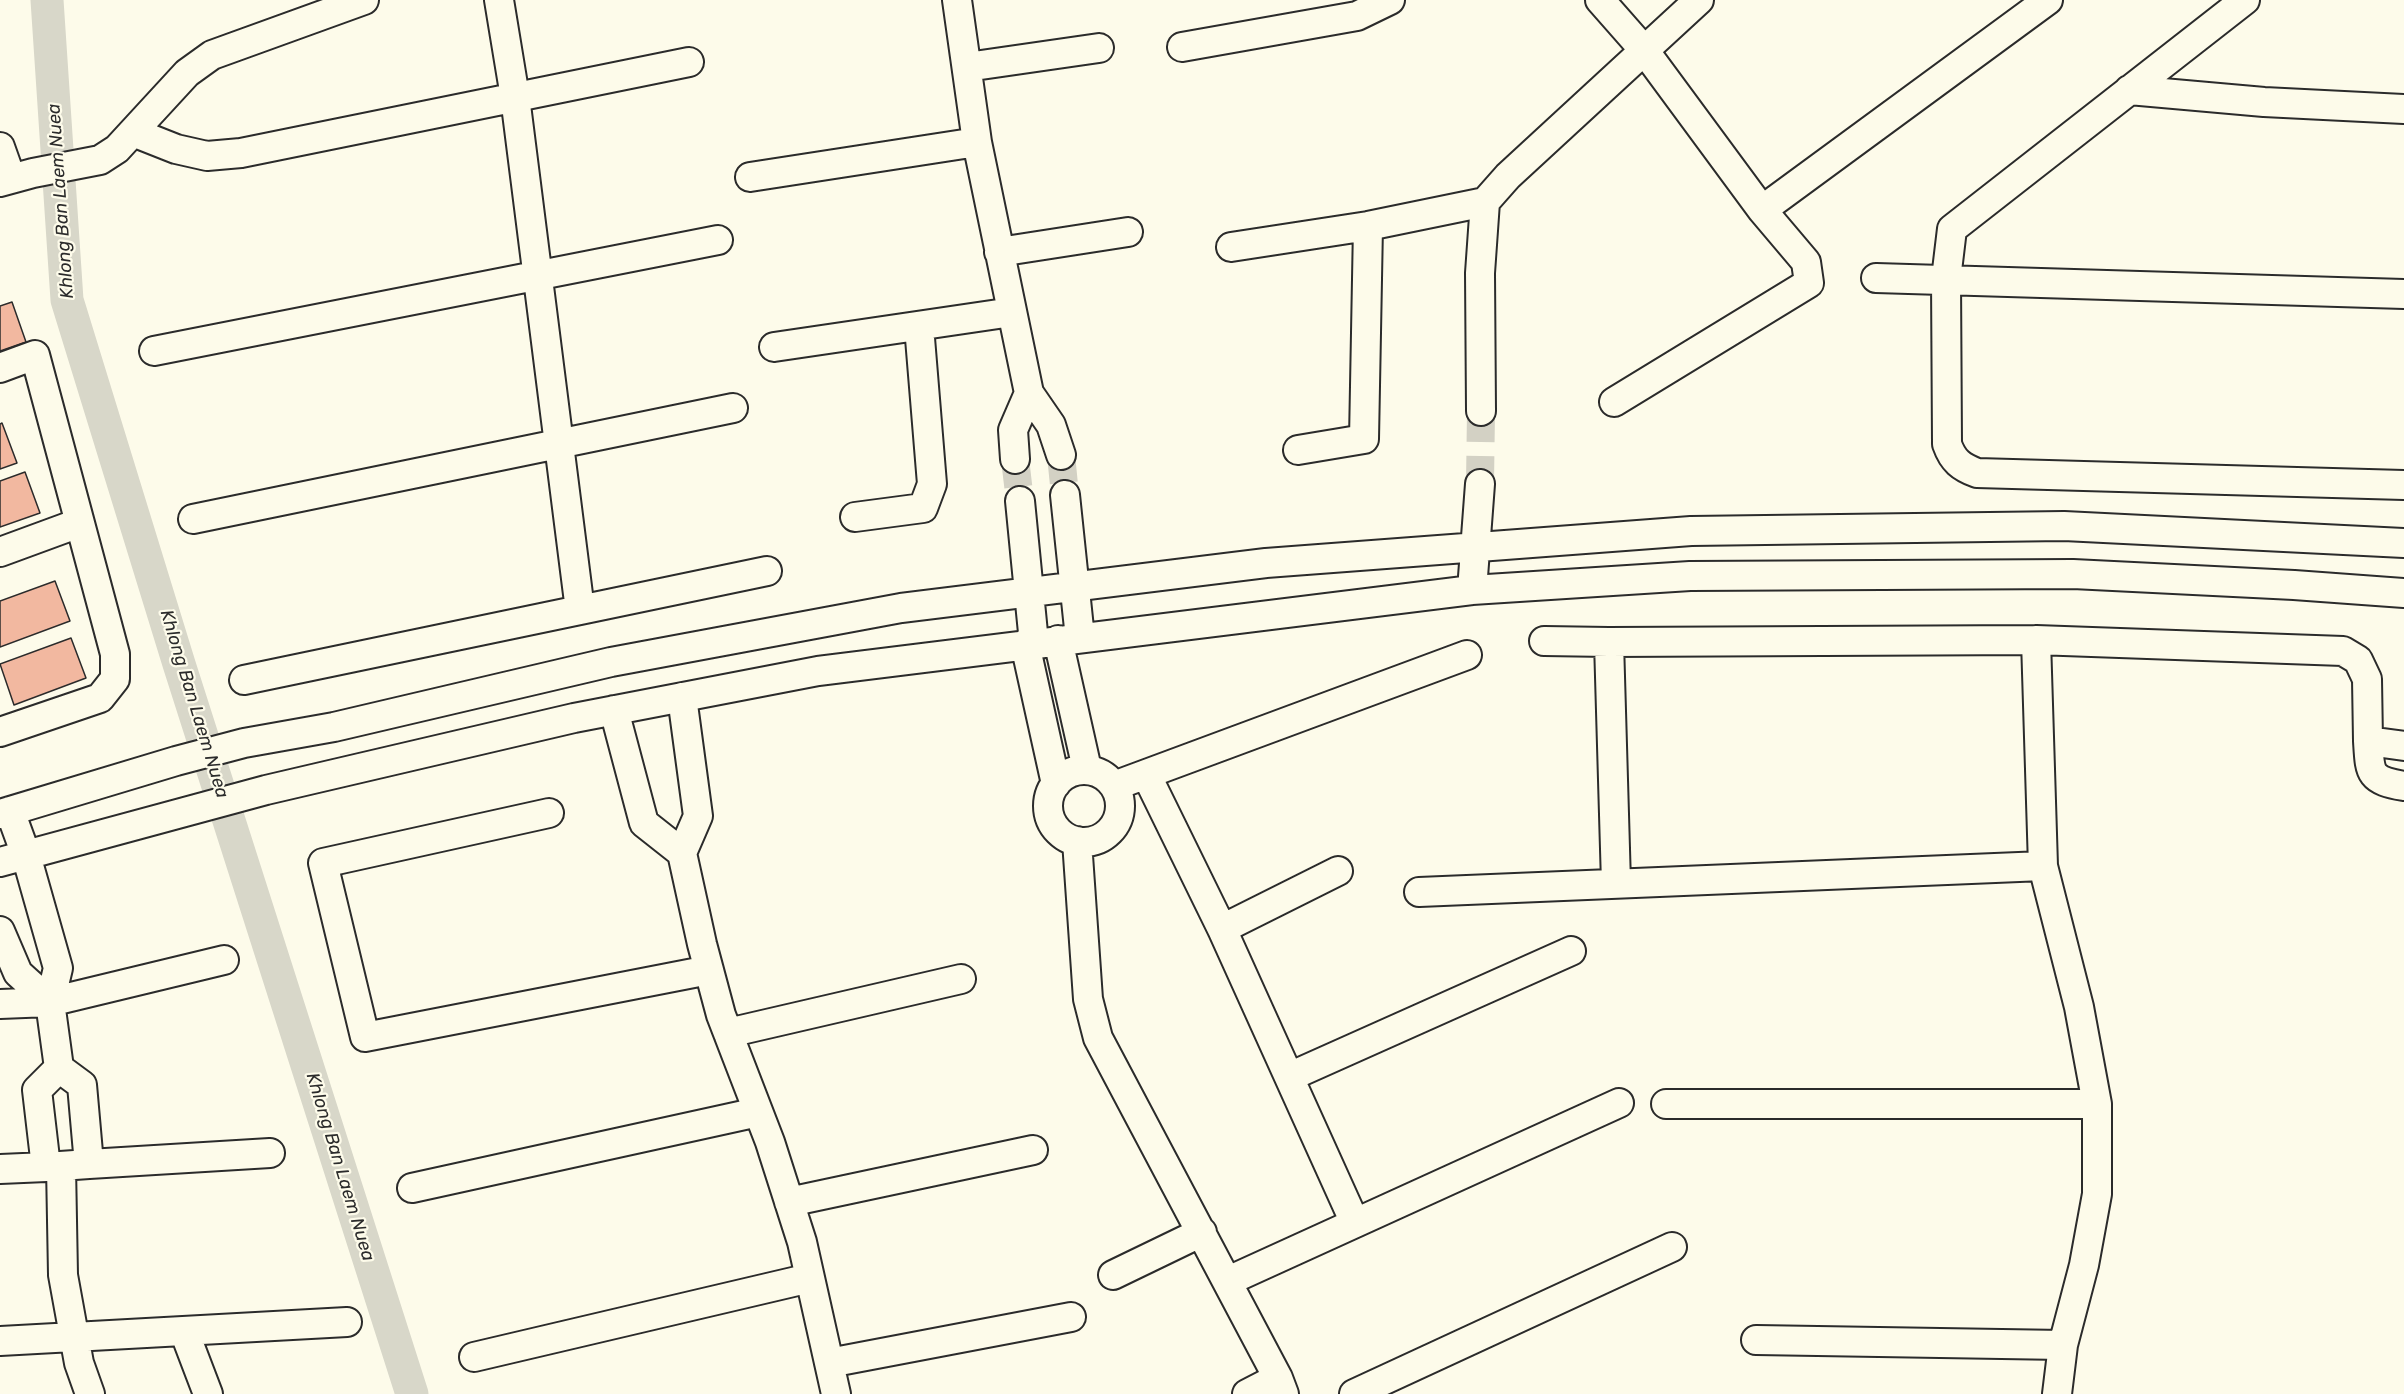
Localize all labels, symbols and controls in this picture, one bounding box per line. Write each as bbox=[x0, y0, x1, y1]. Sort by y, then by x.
water label: Khlong Ban Laem Nuea bbox=[43, 103, 79, 299]
water label: Khlong Ban Laem Nuea bbox=[155, 607, 233, 801]
water label: Khlong Ban Laem Nuea bbox=[301, 1070, 379, 1264]

